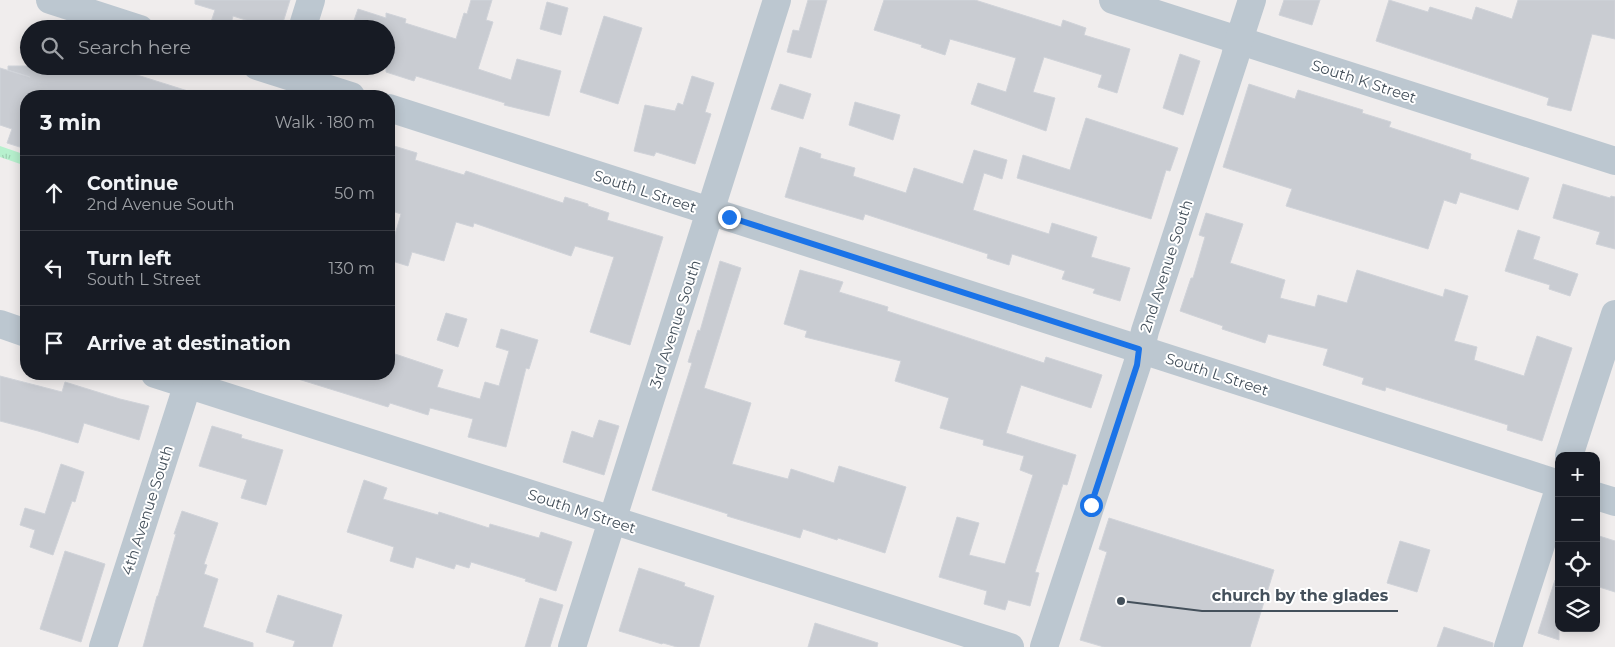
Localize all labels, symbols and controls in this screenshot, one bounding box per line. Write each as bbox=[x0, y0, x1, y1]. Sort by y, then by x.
search box bbox=[20, 20, 395, 75]
icon: search bbox=[38, 34, 66, 62]
text: Search here bbox=[78, 36, 191, 59]
street label: South K Street bbox=[1309, 55, 1419, 107]
text: 3 min bbox=[40, 110, 101, 135]
text: Walk · 180 m bbox=[275, 113, 375, 132]
street label: South L Street bbox=[591, 165, 699, 217]
text: Continue bbox=[87, 172, 178, 195]
icon: ahead bbox=[40, 179, 68, 207]
text: 50 m bbox=[334, 184, 375, 203]
text: 2nd Avenue South bbox=[87, 195, 234, 214]
street label: 2nd Avenue South bbox=[1136, 197, 1196, 335]
route end bbox=[718, 206, 741, 229]
text: Turn left bbox=[87, 247, 172, 270]
icon: left bbox=[40, 254, 68, 282]
street label: 3rd Avenue South bbox=[645, 257, 705, 391]
text: 130 m bbox=[328, 259, 375, 278]
text: South L Street bbox=[87, 270, 201, 289]
icon: arrive bbox=[40, 329, 68, 357]
text: Arrive at destination bbox=[87, 332, 291, 355]
street label: South L Street bbox=[1163, 348, 1271, 400]
street label: 4th Avenue South bbox=[117, 443, 177, 577]
map controls bbox=[1555, 452, 1600, 632]
button: + bbox=[1555, 452, 1600, 497]
street label: South M Street bbox=[526, 485, 638, 537]
route start bbox=[1080, 494, 1103, 517]
button: − bbox=[1555, 497, 1600, 542]
button: locate bbox=[1555, 542, 1600, 587]
callout: church by the glades bbox=[1202, 580, 1398, 611]
text: church by the glades bbox=[1212, 586, 1389, 605]
button: layers bbox=[1555, 587, 1600, 632]

